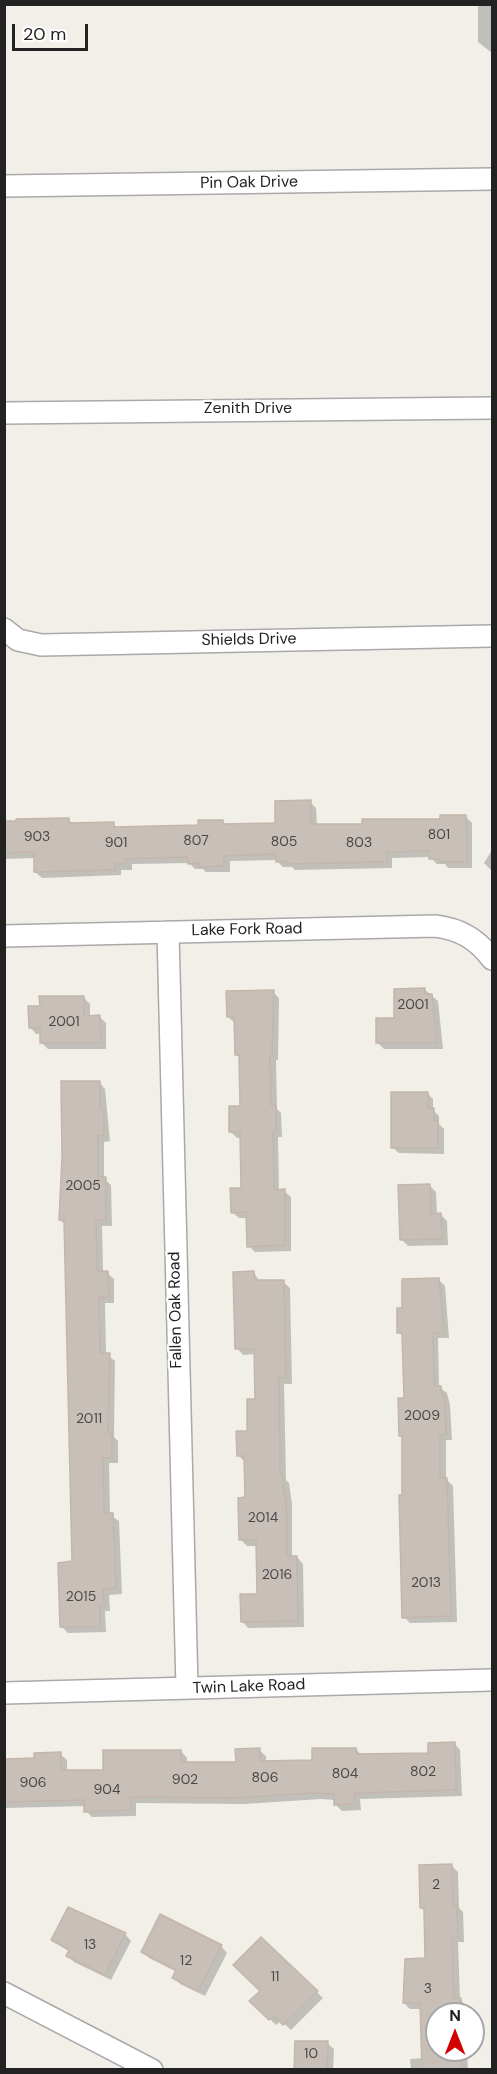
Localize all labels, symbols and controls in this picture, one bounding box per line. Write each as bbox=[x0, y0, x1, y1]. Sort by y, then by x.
scale bar bbox=[15, 12, 92, 50]
text: 20 m bbox=[23, 22, 66, 46]
street label: Pin Oak Drive bbox=[200, 173, 298, 193]
street label: Zenith Drive bbox=[204, 399, 292, 419]
street label: Shields Drive bbox=[201, 630, 297, 650]
house number: 801 bbox=[428, 827, 450, 843]
house number: 903 bbox=[24, 829, 50, 845]
house number: 807 bbox=[183, 833, 209, 849]
house number: 805 bbox=[271, 834, 297, 850]
house number: 901 bbox=[105, 835, 127, 851]
house number: 803 bbox=[346, 835, 372, 851]
street label: Lake Fork Road bbox=[191, 919, 303, 941]
house number: 2001 bbox=[397, 997, 429, 1013]
house number: 2001 bbox=[48, 1014, 80, 1030]
house number: 2005 bbox=[65, 1178, 101, 1194]
street label: Fallen Oak Road bbox=[165, 1251, 187, 1369]
house number: 2009 bbox=[404, 1408, 440, 1424]
house number: 2011 bbox=[76, 1411, 102, 1427]
house number: 2014 bbox=[248, 1510, 278, 1526]
house number: 2016 bbox=[262, 1567, 292, 1583]
house number: 2013 bbox=[411, 1575, 441, 1591]
house number: 2015 bbox=[66, 1589, 96, 1605]
street label: Twin Lake Road bbox=[192, 1675, 306, 1699]
house number: 802 bbox=[410, 1764, 436, 1780]
house number: 804 bbox=[332, 1766, 358, 1782]
house number: 806 bbox=[252, 1770, 278, 1786]
house number: 902 bbox=[172, 1772, 198, 1788]
house number: 906 bbox=[19, 1775, 47, 1791]
house number: 904 bbox=[94, 1782, 120, 1798]
house number: 2 bbox=[432, 1877, 440, 1893]
house number: 13 bbox=[84, 1937, 96, 1953]
house number: 12 bbox=[180, 1953, 192, 1969]
house number: 11 bbox=[271, 1969, 279, 1985]
house number: 3 bbox=[424, 1981, 432, 1997]
north arrow bbox=[425, 2002, 485, 2062]
text: N bbox=[449, 2005, 461, 2026]
house number: 10 bbox=[304, 2046, 318, 2062]

